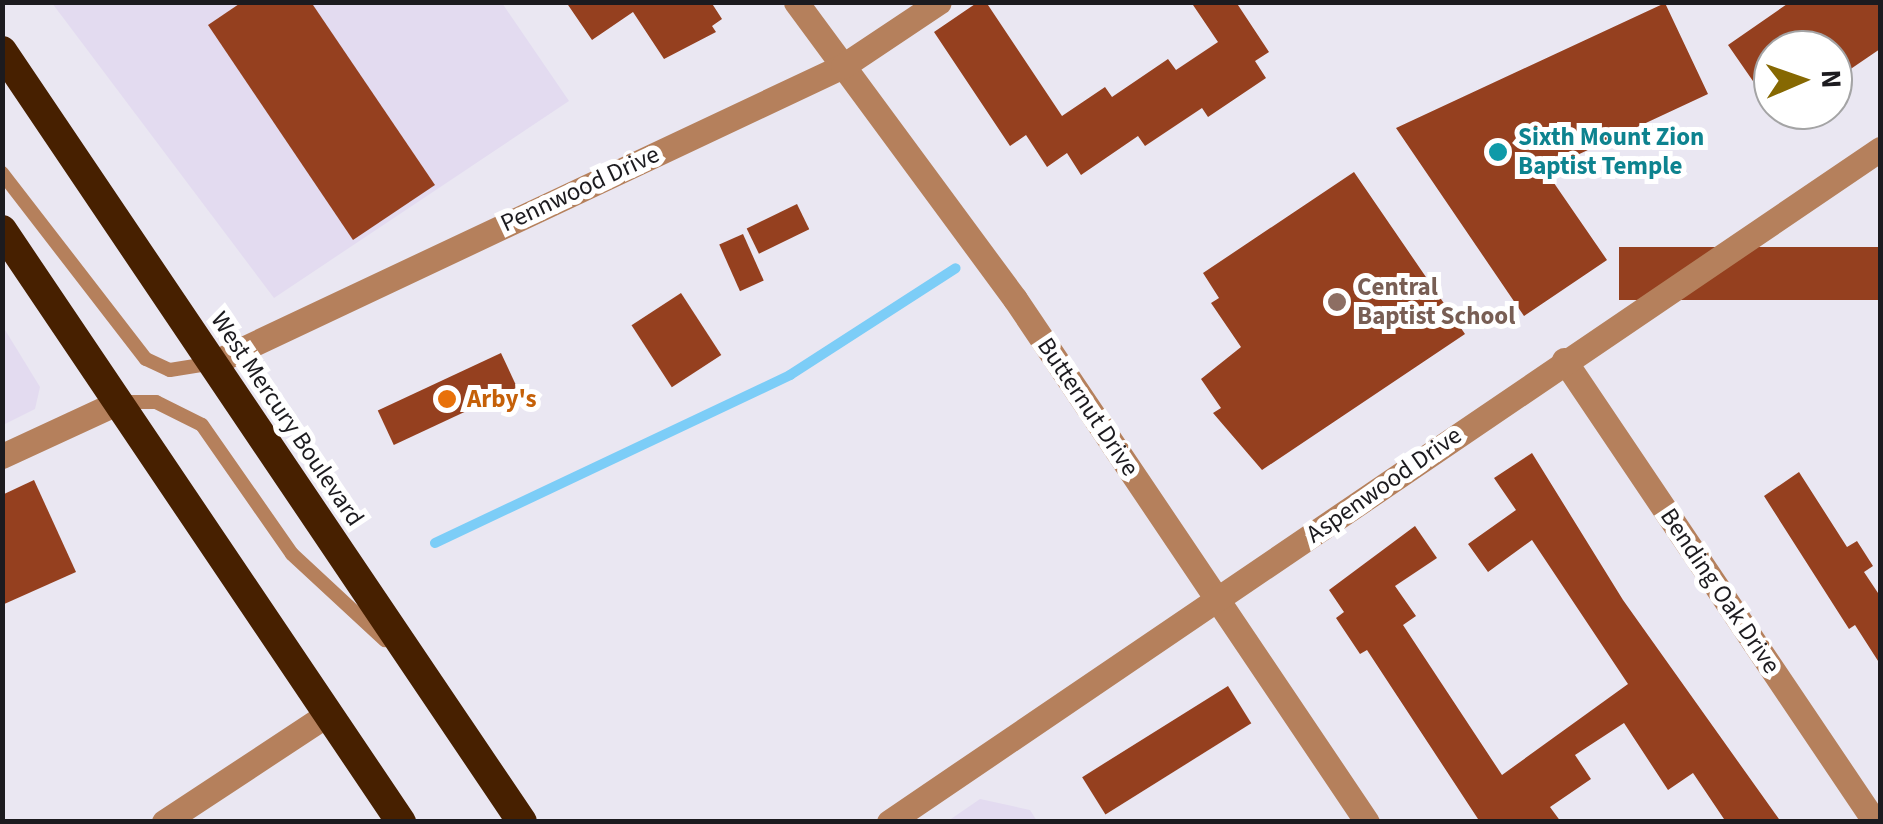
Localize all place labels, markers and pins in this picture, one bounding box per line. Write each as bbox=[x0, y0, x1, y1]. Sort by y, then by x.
place label: Sixth Mount Zion Baptist Temple bbox=[1518, 123, 1704, 182]
marker: Sixth Mount Zion Baptist Temple bbox=[1487, 141, 1509, 163]
place label: Central Baptist School bbox=[1357, 273, 1515, 332]
marker: Central Baptist School bbox=[1326, 291, 1348, 313]
place label: Arby's bbox=[467, 384, 536, 414]
marker: Arby's bbox=[436, 388, 458, 410]

